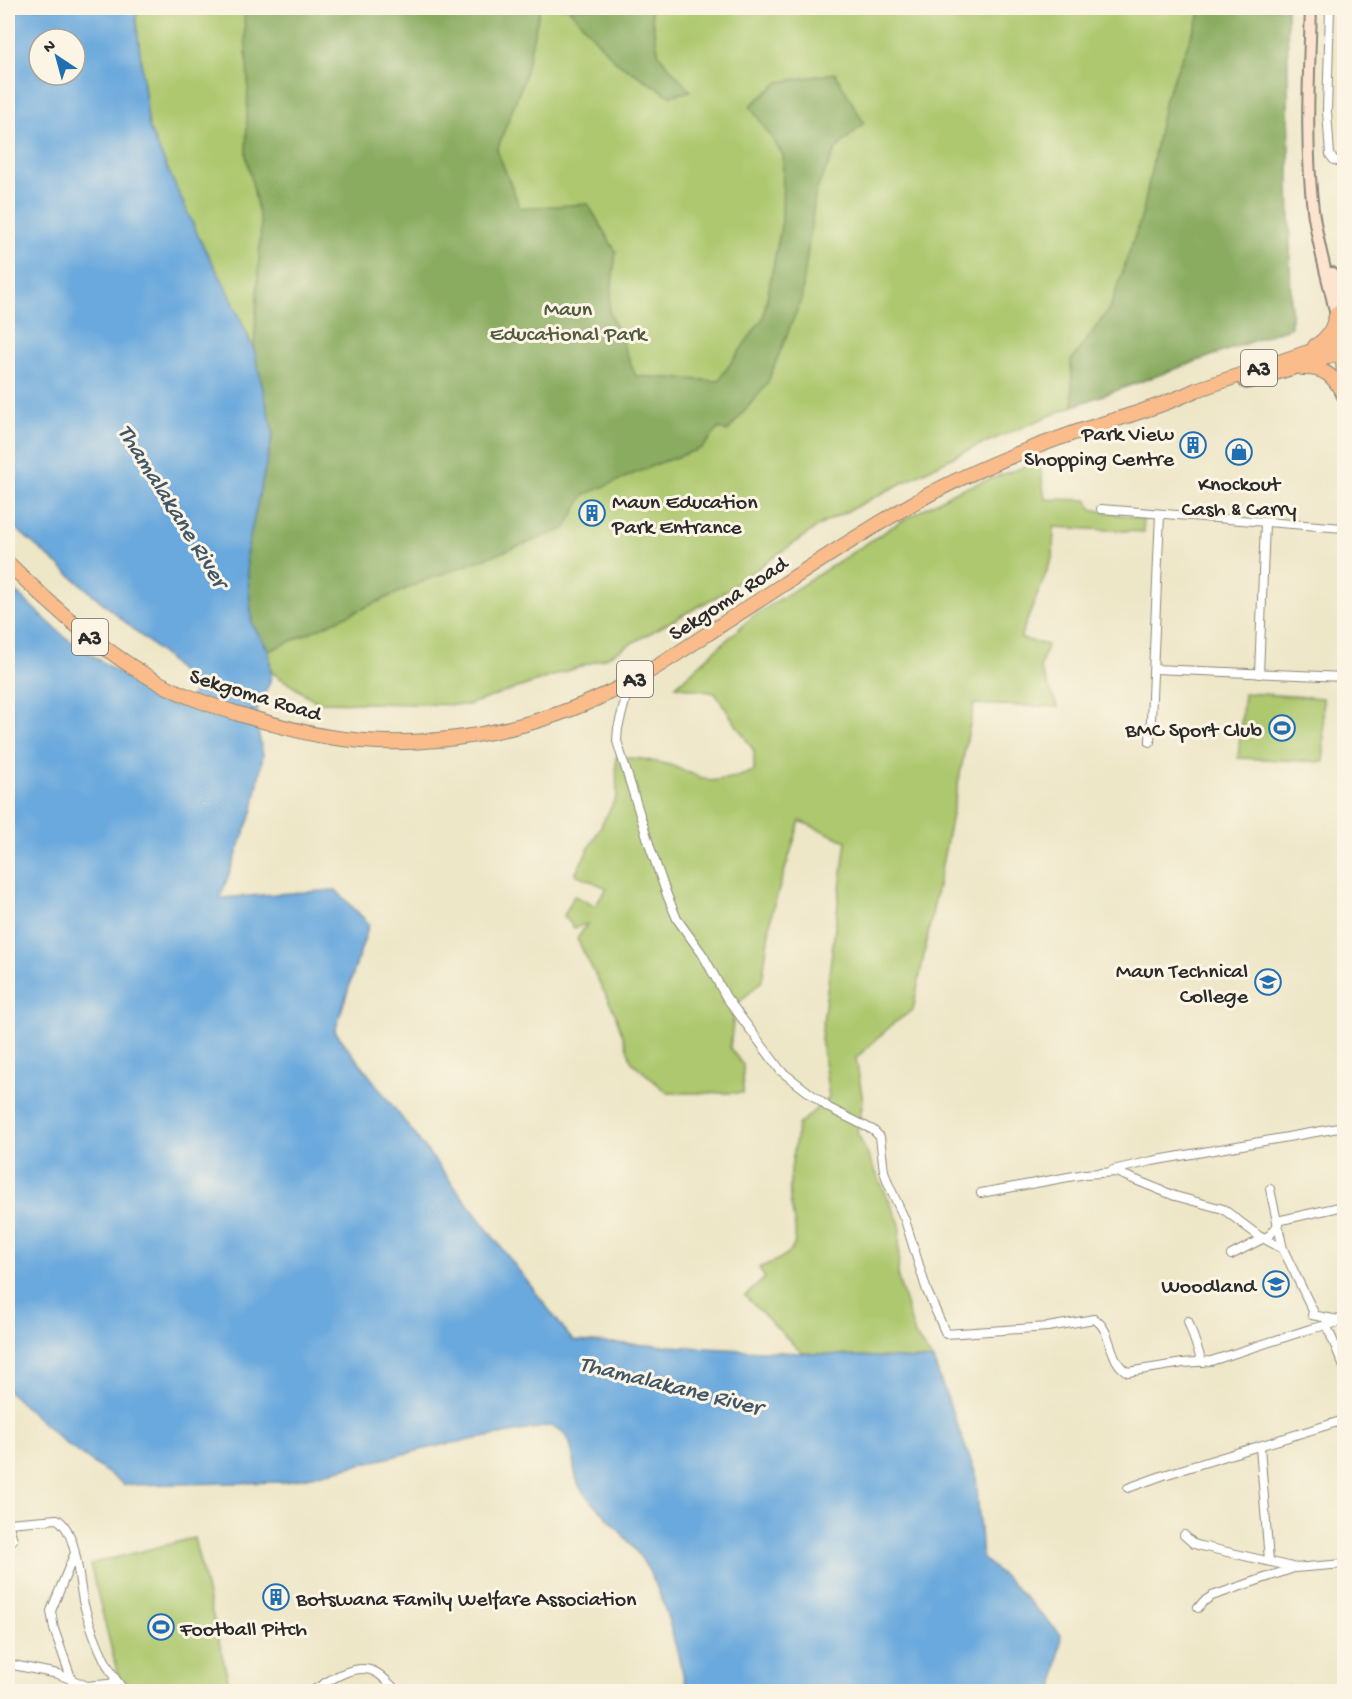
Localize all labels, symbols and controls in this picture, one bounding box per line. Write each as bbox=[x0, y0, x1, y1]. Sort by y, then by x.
north arrow bbox=[27, 27, 87, 87]
text: N bbox=[40, 37, 60, 58]
park label: Maun Educational Park bbox=[490, 298, 648, 349]
road number: A3 bbox=[1241, 350, 1277, 386]
water label: Thamalakane River bbox=[109, 420, 235, 598]
place label: Park View Shopping Centre bbox=[1024, 423, 1175, 474]
building icon: Park View Shopping Centre bbox=[1178, 430, 1208, 460]
shop icon: Knockout Cash & Carry bbox=[1224, 437, 1254, 467]
place label: Knockout Cash & Carry bbox=[1181, 473, 1297, 524]
place label: Maun Education Park Entrance bbox=[611, 491, 758, 542]
building icon: Maun Education Park Entrance bbox=[577, 498, 607, 528]
street label: Sekgoma Road bbox=[665, 551, 795, 648]
road number: A3 bbox=[72, 619, 108, 655]
road number: A3 bbox=[617, 661, 653, 697]
street label: Sekgoma Road bbox=[186, 664, 326, 730]
sports icon: BMC Sport Club bbox=[1267, 713, 1297, 743]
place label: BMC Sport Club bbox=[1124, 719, 1262, 745]
place label: Maun Technical College bbox=[1116, 960, 1249, 1011]
school or university icon: Maun Technical College bbox=[1253, 967, 1283, 997]
school or university icon: Woodland bbox=[1261, 1269, 1291, 1299]
place label: Woodland bbox=[1161, 1275, 1258, 1301]
water label: Thamalakane River bbox=[576, 1351, 769, 1425]
building icon: Botswana Family Welfare Association bbox=[261, 1582, 291, 1612]
place label: Botswana Family Welfare Association bbox=[295, 1588, 637, 1614]
sports icon: Football Pitch bbox=[146, 1612, 176, 1642]
place label: Football Pitch bbox=[179, 1618, 307, 1644]

